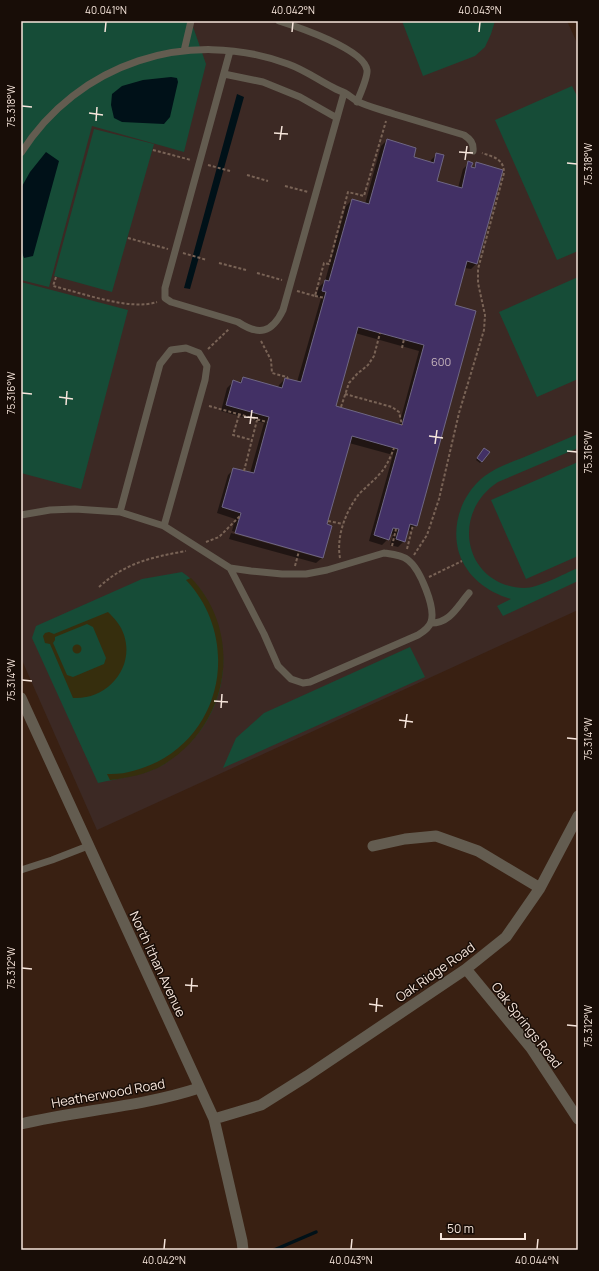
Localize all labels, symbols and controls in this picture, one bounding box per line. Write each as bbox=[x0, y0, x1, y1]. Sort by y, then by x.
text: 40.041°N bbox=[85, 3, 127, 17]
text: 40.042°N bbox=[271, 3, 315, 17]
text: 40.043°N bbox=[458, 3, 502, 17]
text: 75.318°W bbox=[4, 84, 18, 127]
text: 75.318°W bbox=[581, 142, 595, 185]
house number: 600 bbox=[431, 354, 451, 369]
text: 75.316°W bbox=[4, 371, 18, 414]
text: 75.316°W bbox=[581, 430, 595, 473]
text: 75.314°W bbox=[4, 658, 18, 701]
text: 75.314°W bbox=[581, 717, 595, 760]
street label: North Ithan Avenue bbox=[126, 908, 191, 1020]
street label: Oak Ridge Road bbox=[392, 938, 478, 1006]
text: 75.312°W bbox=[4, 946, 18, 989]
street label: Oak Springs Road bbox=[488, 978, 566, 1072]
text: 75.312°W bbox=[581, 1004, 595, 1047]
street label: Heatherwood Road bbox=[50, 1074, 166, 1112]
scale bar bbox=[441, 1215, 525, 1241]
text: 50 m bbox=[447, 1220, 474, 1237]
text: 40.042°N bbox=[142, 1253, 186, 1267]
text: 40.043°N bbox=[329, 1253, 373, 1267]
text: 40.044°N bbox=[515, 1253, 559, 1267]

